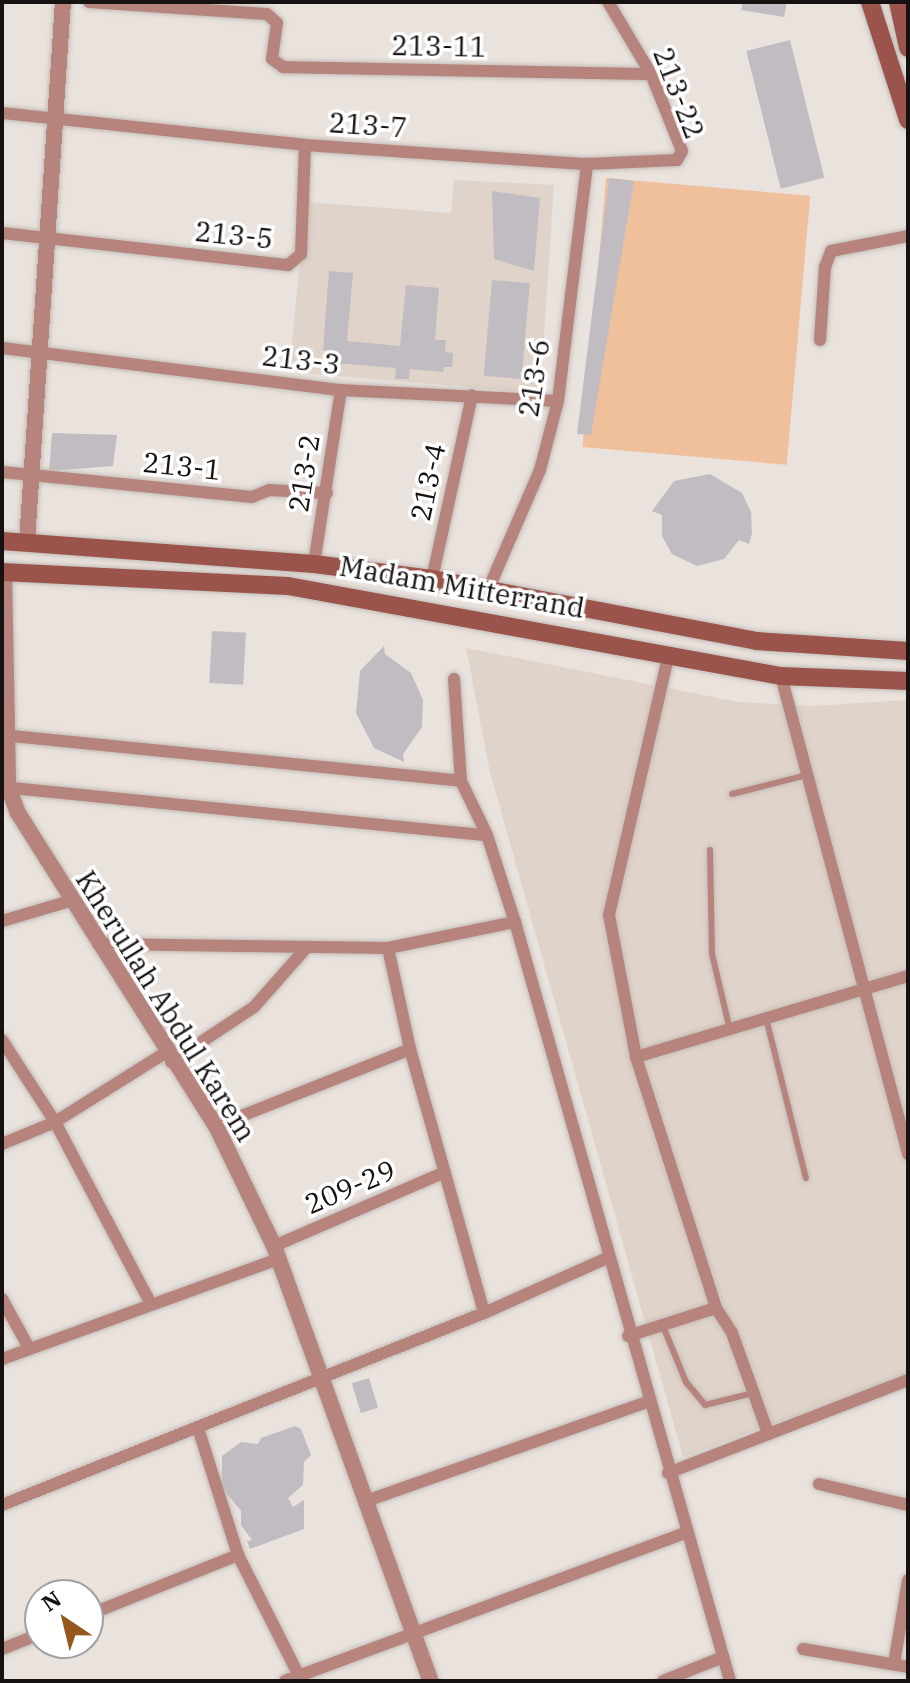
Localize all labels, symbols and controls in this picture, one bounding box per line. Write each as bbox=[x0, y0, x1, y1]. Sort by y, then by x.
street label: 213-11 bbox=[391, 28, 487, 64]
street label: 213-22 bbox=[646, 43, 712, 143]
street label: 213-7 bbox=[328, 106, 408, 144]
street label: 213-5 bbox=[193, 214, 275, 256]
street label: 213-6 bbox=[511, 337, 557, 419]
street label: 213-3 bbox=[260, 339, 342, 381]
street label: 213-2 bbox=[281, 432, 327, 514]
street label: 213-4 bbox=[403, 440, 453, 524]
street label: 213-1 bbox=[141, 445, 223, 487]
street label: Madam Mitterrand bbox=[337, 549, 587, 625]
street label: Kherullah Abdul Karem bbox=[69, 864, 263, 1148]
street label: 209-29 bbox=[300, 1153, 400, 1221]
north arrow bbox=[24, 1579, 104, 1659]
text: N bbox=[36, 1584, 67, 1617]

